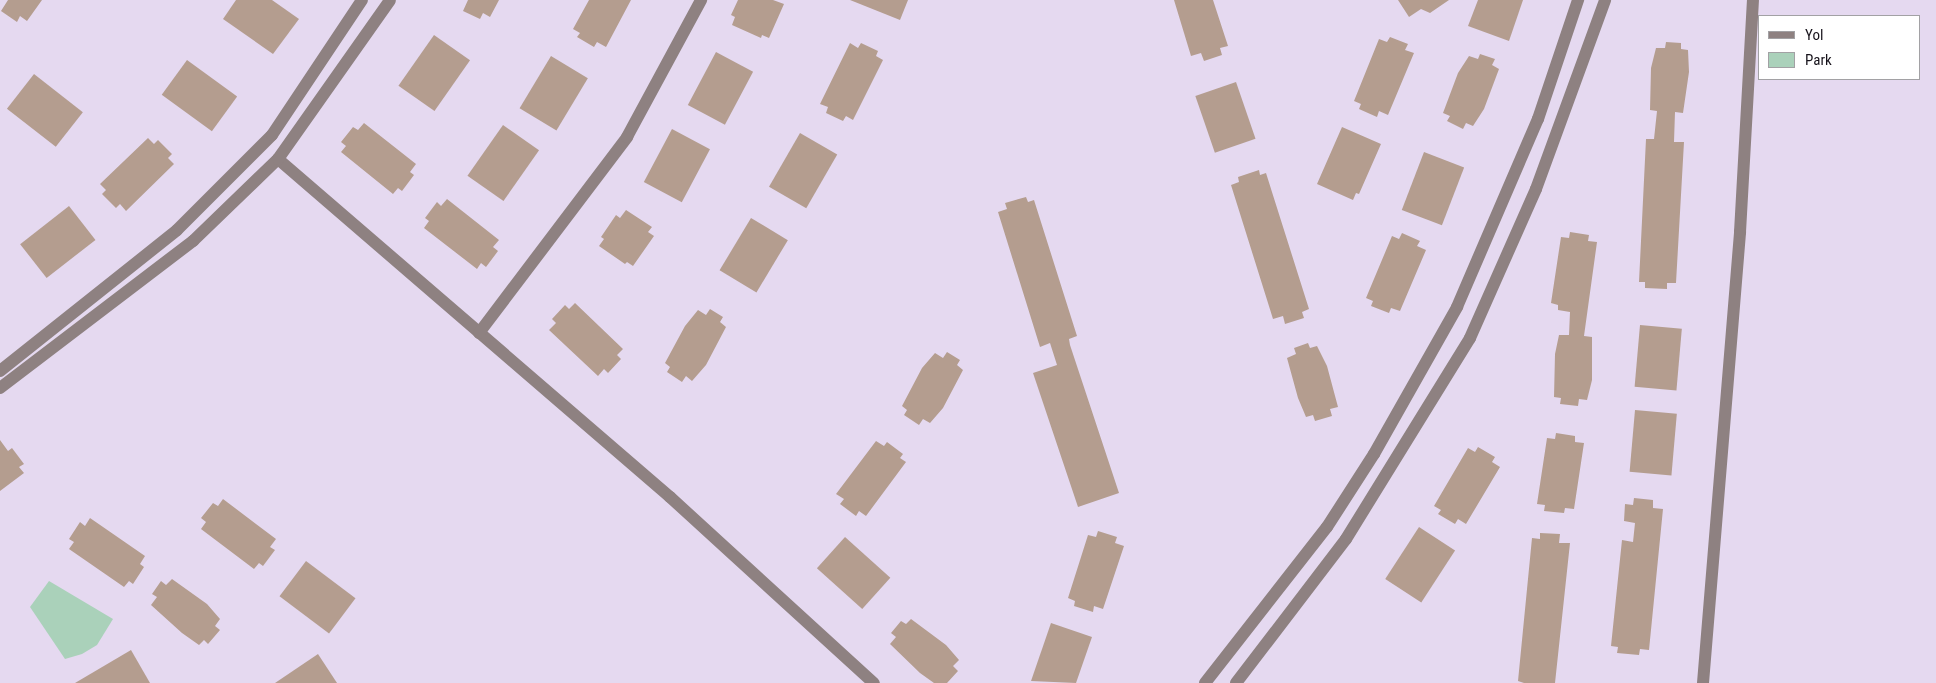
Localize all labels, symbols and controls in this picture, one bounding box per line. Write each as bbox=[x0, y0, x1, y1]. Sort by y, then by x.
legend bbox=[1758, 15, 1921, 80]
text: Yol bbox=[1805, 26, 1823, 44]
text: Park bbox=[1805, 51, 1832, 69]

